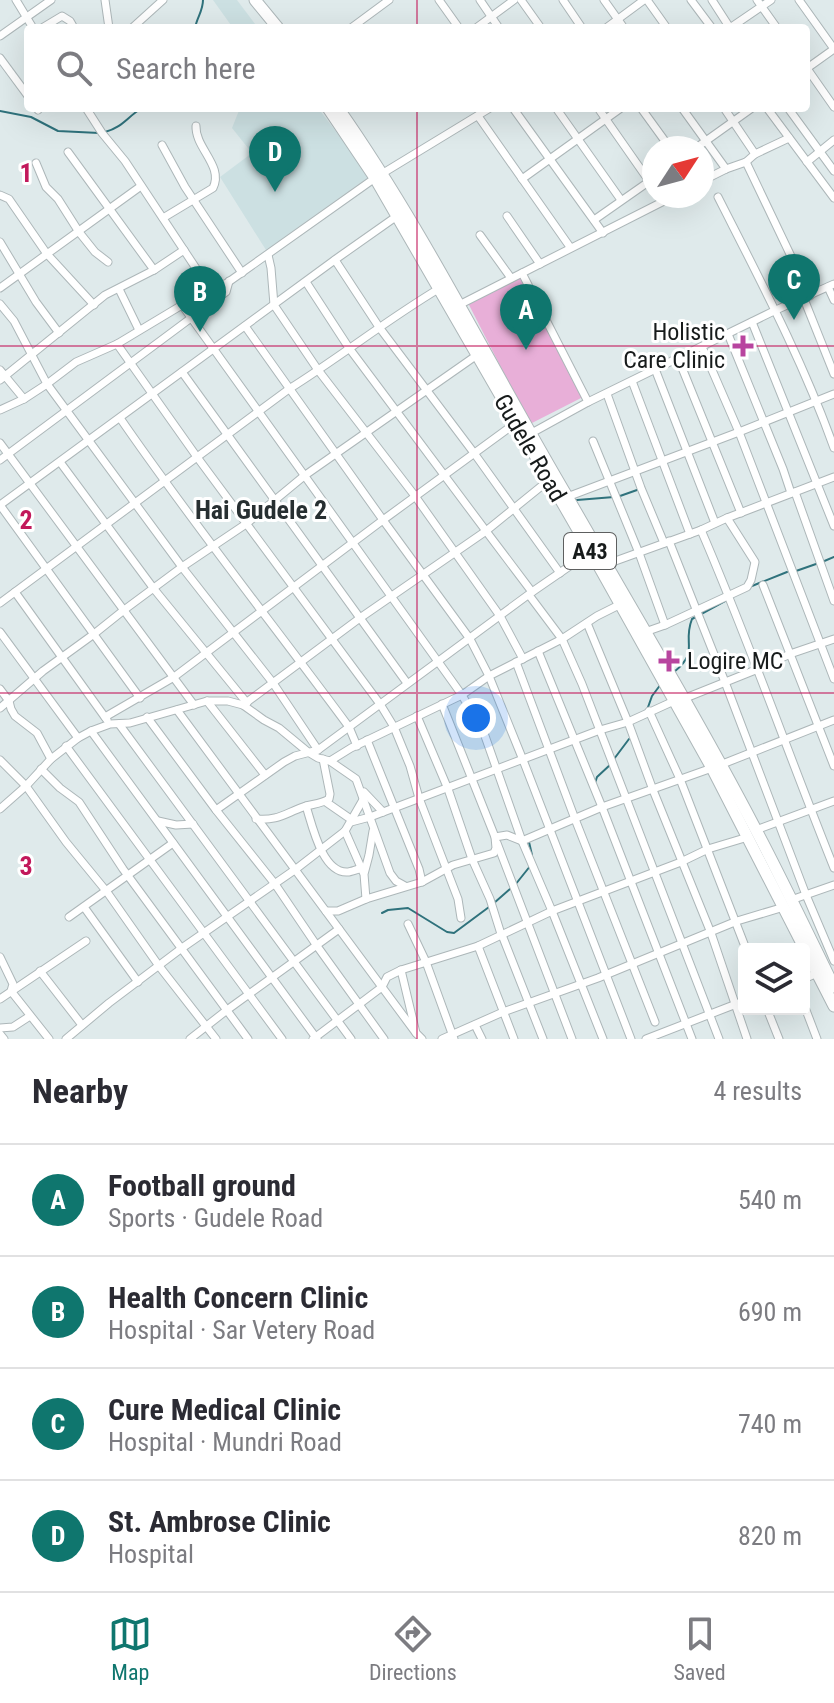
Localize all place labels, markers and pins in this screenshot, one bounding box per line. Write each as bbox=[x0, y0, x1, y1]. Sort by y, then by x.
pin: D bbox=[249, 126, 301, 192]
pin: C bbox=[768, 254, 820, 320]
pin: B bbox=[174, 266, 226, 332]
pin: A bbox=[500, 284, 552, 350]
place label: Holistic Care Clinic bbox=[623, 318, 725, 374]
marker: Holistic Care Clinic bbox=[732, 335, 754, 357]
place label: Logire MC bbox=[687, 647, 783, 675]
marker: Logire MC bbox=[658, 650, 680, 672]

